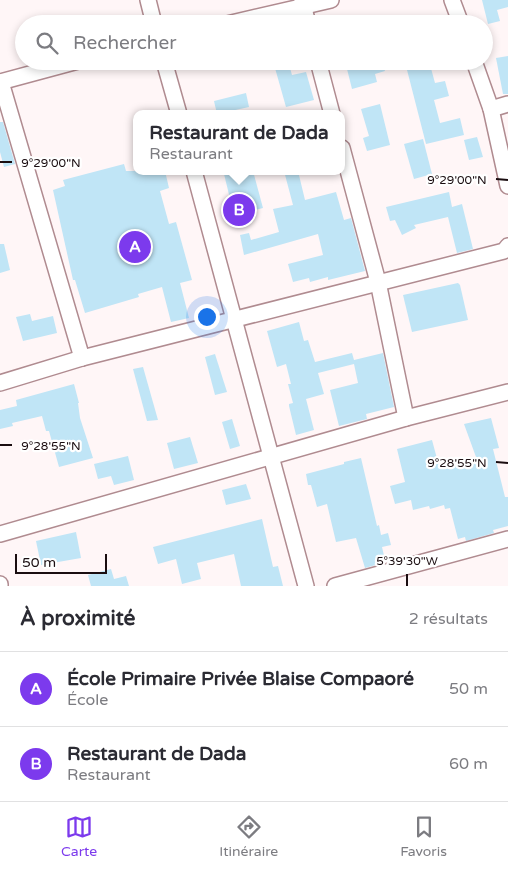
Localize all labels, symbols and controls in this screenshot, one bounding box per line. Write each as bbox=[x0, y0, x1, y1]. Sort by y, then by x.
search box bbox=[15, 15, 493, 70]
icon: search bbox=[33, 29, 61, 57]
text: Rechercher bbox=[73, 32, 176, 54]
popup bbox=[133, 110, 345, 175]
text: Restaurant de Dada bbox=[149, 122, 329, 144]
text: Restaurant bbox=[149, 144, 233, 164]
text: 9°29'00"N bbox=[21, 156, 81, 170]
text: 9°29'00"N bbox=[427, 173, 487, 187]
pin: B bbox=[223, 191, 255, 229]
pin: A bbox=[119, 228, 151, 266]
your location bbox=[194, 304, 220, 330]
text: 9°28'55"N bbox=[21, 439, 81, 453]
text: 9°28'55"N bbox=[427, 456, 487, 470]
scale bar bbox=[15, 551, 108, 574]
text: 50 m bbox=[22, 554, 56, 571]
text: 5°39'30"W bbox=[376, 554, 438, 568]
text: À proximité bbox=[20, 606, 135, 631]
text: 2 résultats bbox=[409, 609, 488, 629]
text: École Primaire Privée Blaise Compaoré bbox=[67, 668, 414, 690]
text: A bbox=[30, 679, 42, 699]
text: 50 m bbox=[449, 679, 488, 699]
text: École bbox=[67, 690, 108, 710]
text: Restaurant de Dada bbox=[67, 743, 246, 765]
text: B bbox=[30, 754, 42, 774]
text: 60 m bbox=[449, 754, 488, 774]
text: Restaurant bbox=[67, 765, 151, 785]
tab: Carte bbox=[61, 813, 97, 860]
tab: Itinéraire bbox=[219, 813, 278, 860]
tab: Favoris bbox=[400, 813, 447, 860]

